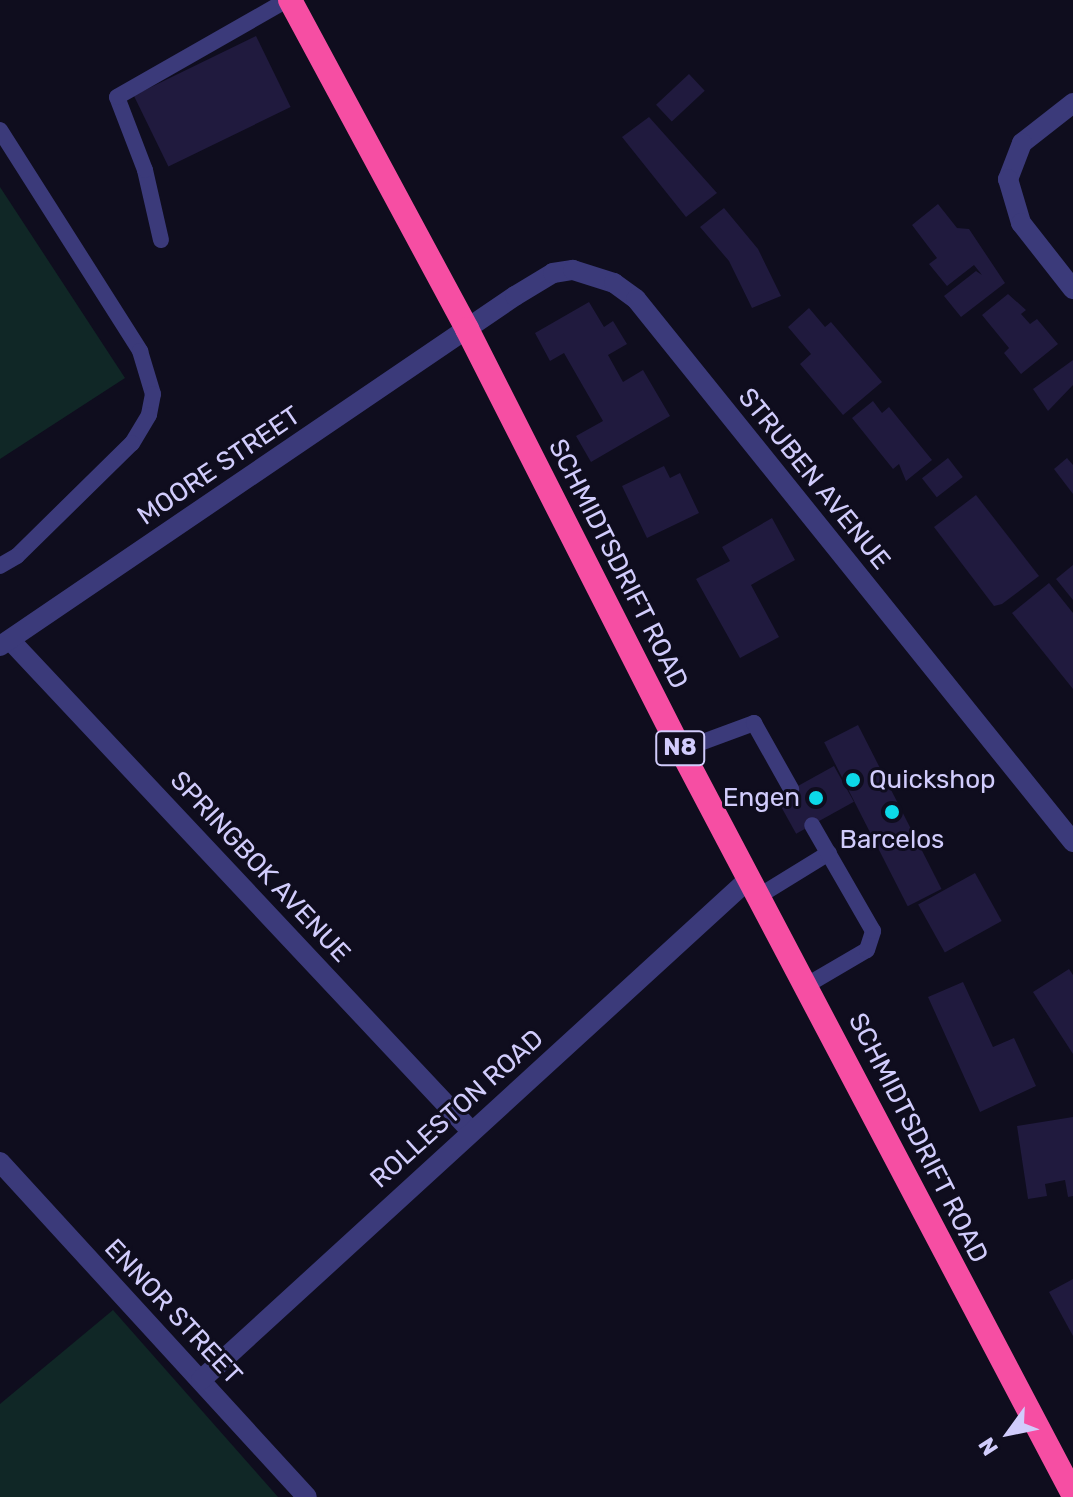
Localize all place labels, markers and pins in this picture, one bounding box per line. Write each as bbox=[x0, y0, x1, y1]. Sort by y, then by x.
place label: Quickshop bbox=[869, 764, 996, 796]
marker: Quickshop bbox=[844, 771, 862, 789]
place label: Engen bbox=[723, 782, 800, 814]
marker: Engen bbox=[807, 789, 825, 807]
marker: Barcelos bbox=[883, 803, 901, 821]
place label: Barcelos bbox=[840, 824, 944, 856]

